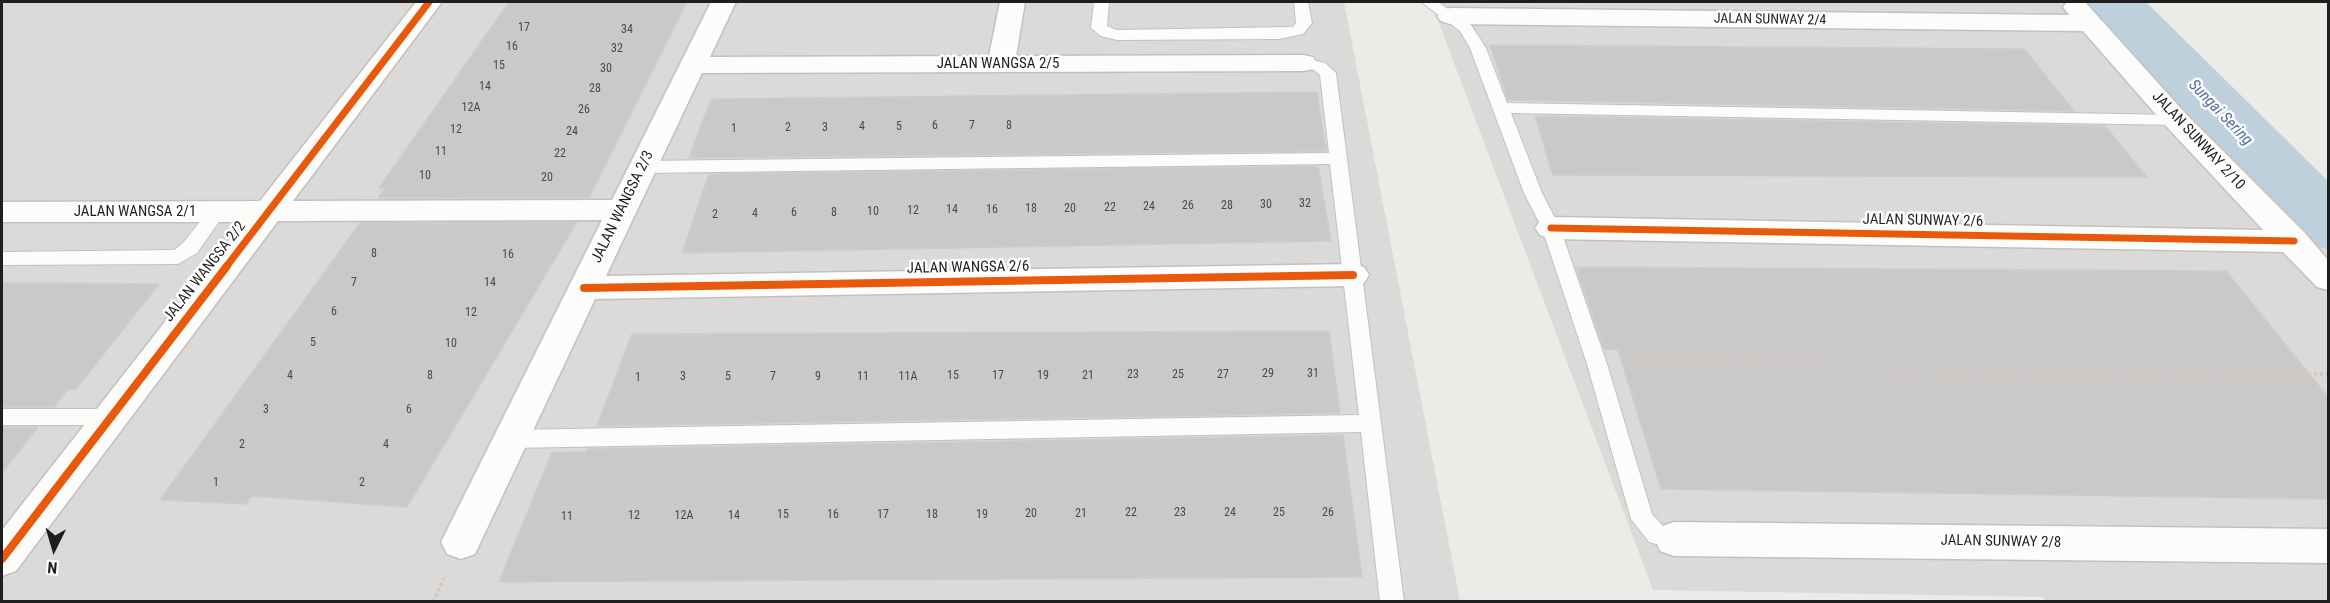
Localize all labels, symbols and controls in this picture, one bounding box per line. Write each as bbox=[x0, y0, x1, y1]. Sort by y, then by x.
street label: JALAN SUNWAY 2/4 bbox=[1714, 11, 1826, 29]
house number: 17 bbox=[518, 21, 530, 35]
house number: 34 bbox=[621, 23, 633, 37]
house number: 16 bbox=[506, 40, 518, 54]
house number: 32 bbox=[611, 42, 623, 56]
street label: JALAN WANGSA 2/5 bbox=[937, 55, 1059, 73]
house number: 15 bbox=[493, 59, 505, 73]
house number: 30 bbox=[600, 62, 612, 76]
water label: Sungai Sering bbox=[2184, 76, 2256, 150]
house number: 14 bbox=[479, 80, 491, 94]
house number: 28 bbox=[589, 82, 601, 96]
street label: JALAN SUNWAY 2/10 bbox=[2148, 88, 2248, 194]
house number: 12A bbox=[462, 101, 480, 115]
house number: 26 bbox=[578, 103, 590, 117]
house number: 6 bbox=[932, 119, 938, 133]
house number: 7 bbox=[969, 119, 975, 133]
house number: 8 bbox=[1006, 119, 1012, 133]
house number: 4 bbox=[859, 120, 865, 134]
house number: 5 bbox=[896, 120, 902, 134]
house number: 2 bbox=[785, 121, 791, 135]
house number: 3 bbox=[822, 121, 828, 135]
house number: 1 bbox=[731, 122, 737, 136]
house number: 12 bbox=[450, 123, 462, 137]
house number: 24 bbox=[566, 125, 578, 139]
house number: 11 bbox=[435, 145, 447, 159]
house number: 22 bbox=[554, 147, 566, 161]
street label: JALAN WANGSA 2/3 bbox=[588, 148, 658, 266]
house number: 10 bbox=[419, 169, 431, 183]
house number: 20 bbox=[541, 171, 553, 185]
house number: 32 bbox=[1299, 197, 1311, 211]
house number: 30 bbox=[1260, 198, 1272, 212]
house number: 26 bbox=[1182, 199, 1194, 213]
house number: 28 bbox=[1221, 199, 1233, 213]
house number: 24 bbox=[1143, 200, 1155, 214]
house number: 22 bbox=[1104, 201, 1116, 215]
house number: 18 bbox=[1025, 202, 1037, 216]
house number: 20 bbox=[1064, 202, 1076, 216]
street label: JALAN WANGSA 2/1 bbox=[74, 203, 196, 221]
house number: 14 bbox=[946, 203, 958, 217]
house number: 16 bbox=[986, 203, 998, 217]
house number: 12 bbox=[907, 204, 919, 218]
house number: 10 bbox=[867, 205, 879, 219]
house number: 6 bbox=[791, 206, 797, 220]
house number: 8 bbox=[831, 206, 837, 220]
house number: 4 bbox=[752, 207, 758, 221]
house number: 2 bbox=[712, 208, 718, 222]
street label: JALAN SUNWAY 2/6 bbox=[1863, 211, 1983, 231]
street label: JALAN WANGSA 2/2 bbox=[160, 218, 250, 326]
house number: 8 bbox=[371, 247, 377, 261]
house number: 16 bbox=[502, 248, 514, 262]
street label: JALAN WANGSA 2/6 bbox=[907, 258, 1029, 278]
house number: 7 bbox=[351, 276, 357, 290]
house number: 14 bbox=[484, 276, 496, 290]
house number: 6 bbox=[331, 305, 337, 319]
house number: 12 bbox=[465, 306, 477, 320]
house number: 5 bbox=[310, 336, 316, 350]
house number: 10 bbox=[445, 337, 457, 351]
house number: 29 bbox=[1262, 367, 1274, 381]
house number: 31 bbox=[1307, 367, 1319, 381]
house number: 23 bbox=[1127, 368, 1139, 382]
house number: 25 bbox=[1172, 368, 1184, 382]
house number: 27 bbox=[1217, 368, 1229, 382]
house number: 4 bbox=[287, 369, 293, 383]
house number: 8 bbox=[427, 369, 433, 383]
house number: 15 bbox=[947, 369, 959, 383]
house number: 17 bbox=[992, 369, 1004, 383]
house number: 19 bbox=[1037, 369, 1049, 383]
house number: 21 bbox=[1082, 369, 1094, 383]
house number: 3 bbox=[680, 370, 686, 384]
house number: 5 bbox=[725, 370, 731, 384]
house number: 7 bbox=[770, 370, 776, 384]
house number: 9 bbox=[815, 370, 821, 384]
house number: 11 bbox=[857, 370, 869, 384]
house number: 11A bbox=[899, 370, 917, 384]
house number: 1 bbox=[635, 371, 641, 385]
house number: 3 bbox=[263, 403, 269, 417]
house number: 6 bbox=[406, 403, 412, 417]
house number: 2 bbox=[239, 438, 245, 452]
house number: 4 bbox=[383, 438, 389, 452]
house number: 1 bbox=[213, 476, 219, 490]
house number: 2 bbox=[359, 476, 365, 490]
house number: 22 bbox=[1125, 506, 1137, 520]
house number: 23 bbox=[1174, 506, 1186, 520]
house number: 24 bbox=[1224, 506, 1236, 520]
house number: 25 bbox=[1273, 506, 1285, 520]
house number: 26 bbox=[1322, 506, 1334, 520]
house number: 20 bbox=[1025, 507, 1037, 521]
house number: 21 bbox=[1075, 507, 1087, 521]
house number: 15 bbox=[777, 508, 789, 522]
house number: 16 bbox=[827, 508, 839, 522]
house number: 17 bbox=[877, 508, 889, 522]
house number: 18 bbox=[926, 508, 938, 522]
house number: 19 bbox=[976, 508, 988, 522]
house number: 12 bbox=[628, 509, 640, 523]
house number: 12A bbox=[675, 509, 693, 523]
house number: 14 bbox=[728, 509, 740, 523]
house number: 11 bbox=[561, 510, 573, 524]
north arrow bbox=[24, 519, 84, 579]
street label: JALAN SUNWAY 2/8 bbox=[1941, 532, 2061, 552]
text: N bbox=[47, 558, 58, 577]

